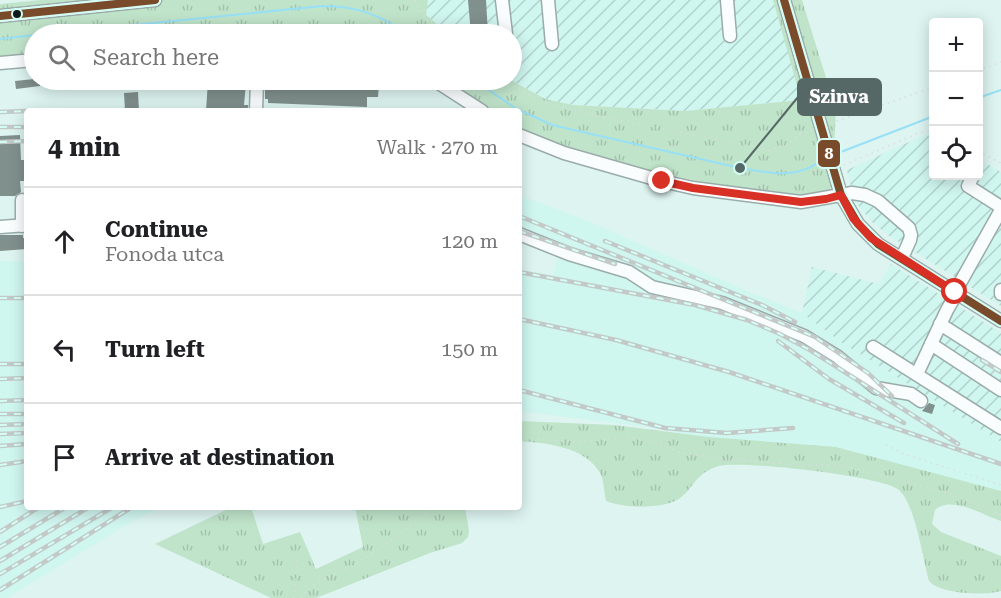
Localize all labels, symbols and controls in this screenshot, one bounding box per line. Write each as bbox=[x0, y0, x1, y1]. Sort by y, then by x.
unlabelled marker bbox=[11, 8, 23, 20]
map controls bbox=[929, 18, 983, 180]
button: + bbox=[929, 18, 983, 72]
search box bbox=[24, 24, 522, 90]
icon: search bbox=[45, 41, 78, 74]
text: Search here bbox=[93, 45, 219, 70]
button: − bbox=[929, 72, 983, 126]
callout: Szinva bbox=[798, 79, 881, 115]
text: Szinva bbox=[809, 86, 869, 107]
button: locate bbox=[929, 126, 983, 180]
text: 4 min bbox=[48, 132, 120, 162]
text: Walk · 270 m bbox=[377, 135, 498, 159]
line badge: 8 bbox=[817, 139, 841, 168]
text: 8 bbox=[825, 144, 834, 163]
route end bbox=[648, 167, 674, 193]
text: Continue bbox=[105, 217, 208, 242]
icon: ahead bbox=[48, 225, 81, 258]
text: 120 m bbox=[441, 229, 498, 253]
text: Fonoda utca bbox=[105, 242, 224, 266]
route start bbox=[941, 278, 967, 304]
icon: left bbox=[48, 333, 81, 366]
text: Turn left bbox=[105, 337, 205, 362]
text: 150 m bbox=[441, 337, 498, 361]
icon: arrive bbox=[48, 441, 81, 474]
text: Arrive at destination bbox=[105, 445, 334, 470]

